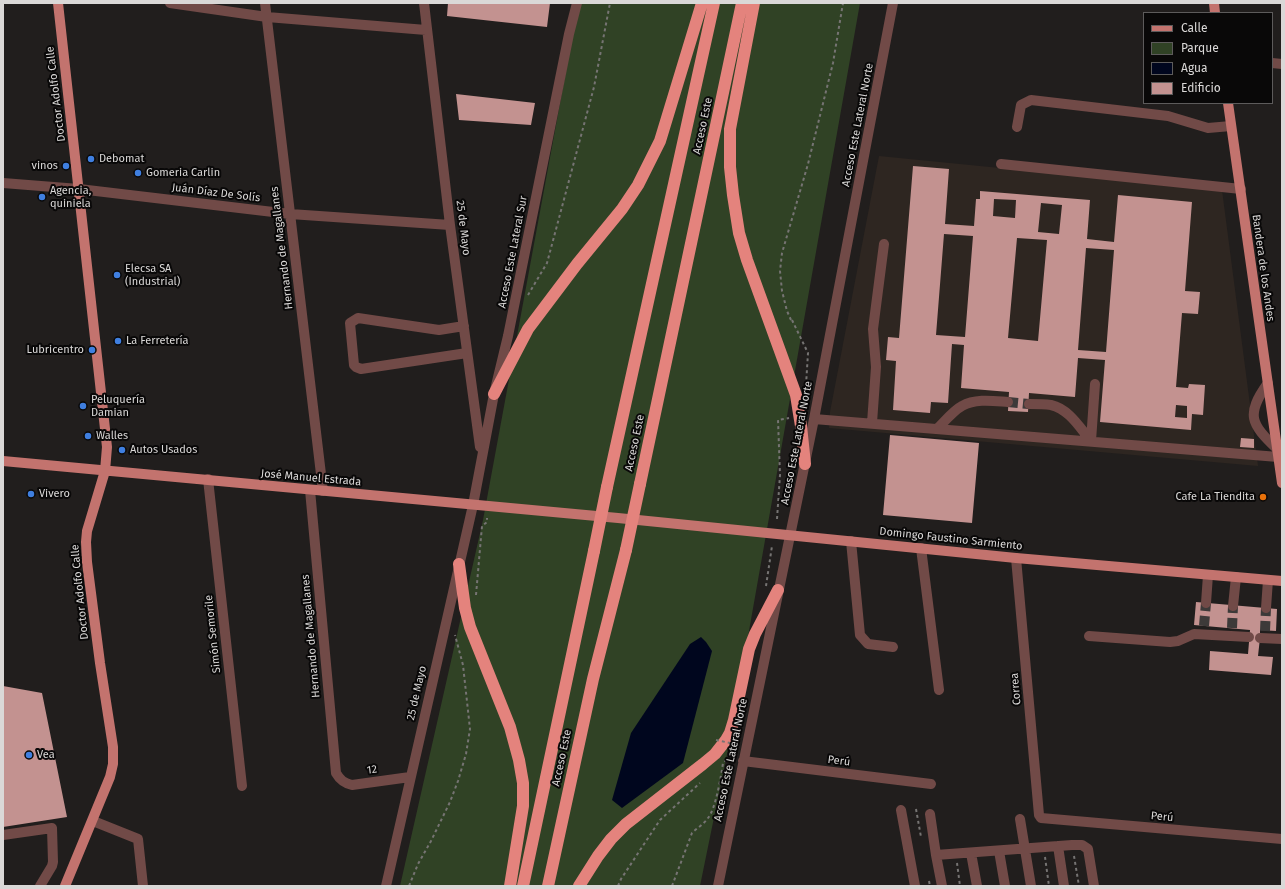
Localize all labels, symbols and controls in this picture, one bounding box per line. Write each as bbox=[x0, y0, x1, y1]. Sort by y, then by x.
legend bbox=[1143, 12, 1273, 104]
text: Calle bbox=[1181, 21, 1208, 35]
text: Parque bbox=[1181, 41, 1219, 55]
street label: Doctor Adolfo Calle bbox=[44, 46, 68, 142]
text: Agua bbox=[1181, 61, 1208, 75]
street label: Acceso Este Lateral Norte bbox=[840, 62, 876, 188]
text: Edificio bbox=[1181, 81, 1221, 95]
street label: Acceso Este bbox=[691, 96, 715, 156]
place label: Debomat bbox=[99, 152, 144, 166]
marker: Debomat bbox=[86, 154, 96, 164]
place label: vinos bbox=[31, 159, 58, 173]
marker: vinos bbox=[61, 161, 71, 171]
place label: Gomeria Carlin bbox=[146, 166, 220, 180]
marker: Gomeria Carlin bbox=[133, 168, 143, 178]
street label: Juán Díaz De Solís bbox=[171, 181, 261, 205]
place label: Agencia, quiniela bbox=[50, 184, 91, 210]
street label: Hernando de Magallanes bbox=[268, 186, 296, 310]
marker: Agencia, quiniela bbox=[37, 192, 47, 202]
street label: Acceso Este Lateral Sur bbox=[496, 195, 530, 309]
street label: 25 de Mayo bbox=[453, 200, 473, 256]
street label: Bandera de los Andes bbox=[1249, 214, 1277, 322]
place label: Elecsa SA (Industrial) bbox=[125, 262, 180, 288]
marker: Elecsa SA (Industrial) bbox=[112, 270, 122, 280]
place label: La Ferretería bbox=[126, 334, 189, 348]
marker: La Ferretería bbox=[113, 336, 123, 346]
place label: Lubricentro bbox=[27, 343, 84, 357]
marker: Lubricentro bbox=[87, 345, 97, 355]
street label: Acceso Este Lateral Norte bbox=[779, 380, 815, 506]
place label: Peluquería Damian bbox=[91, 393, 145, 419]
marker: Peluquería Damian bbox=[78, 401, 88, 411]
street label: Acceso Este bbox=[623, 413, 647, 473]
place label: Walles bbox=[96, 429, 128, 443]
marker: Walles bbox=[83, 431, 93, 441]
place label: Autos Usados bbox=[130, 443, 197, 457]
marker: Autos Usados bbox=[117, 445, 127, 455]
street label: José Manuel Estrada bbox=[260, 467, 362, 489]
place label: Vivero bbox=[39, 487, 70, 501]
marker: Vivero bbox=[26, 489, 36, 499]
place label: Cafe La Tiendita bbox=[1175, 490, 1255, 504]
marker: Cafe La Tiendita bbox=[1258, 492, 1268, 502]
street label: Domingo Faustino Sarmiento bbox=[879, 525, 1023, 553]
street label: Doctor Adolfo Calle bbox=[68, 544, 92, 640]
street label: Hernando de Magallanes bbox=[299, 574, 323, 698]
street label: Simón Semorile bbox=[202, 594, 224, 674]
street label: 25 de Mayo bbox=[404, 664, 430, 722]
street label: Correa bbox=[1008, 672, 1024, 706]
street label: Acceso Este Lateral Norte bbox=[711, 697, 751, 823]
street label: Acceso Este bbox=[550, 728, 574, 788]
place label: Vea bbox=[37, 748, 55, 762]
marker: Vea bbox=[24, 750, 34, 760]
street label: Perú bbox=[827, 753, 851, 769]
street label: 12 bbox=[366, 763, 378, 777]
street label: Perú bbox=[1150, 809, 1174, 825]

